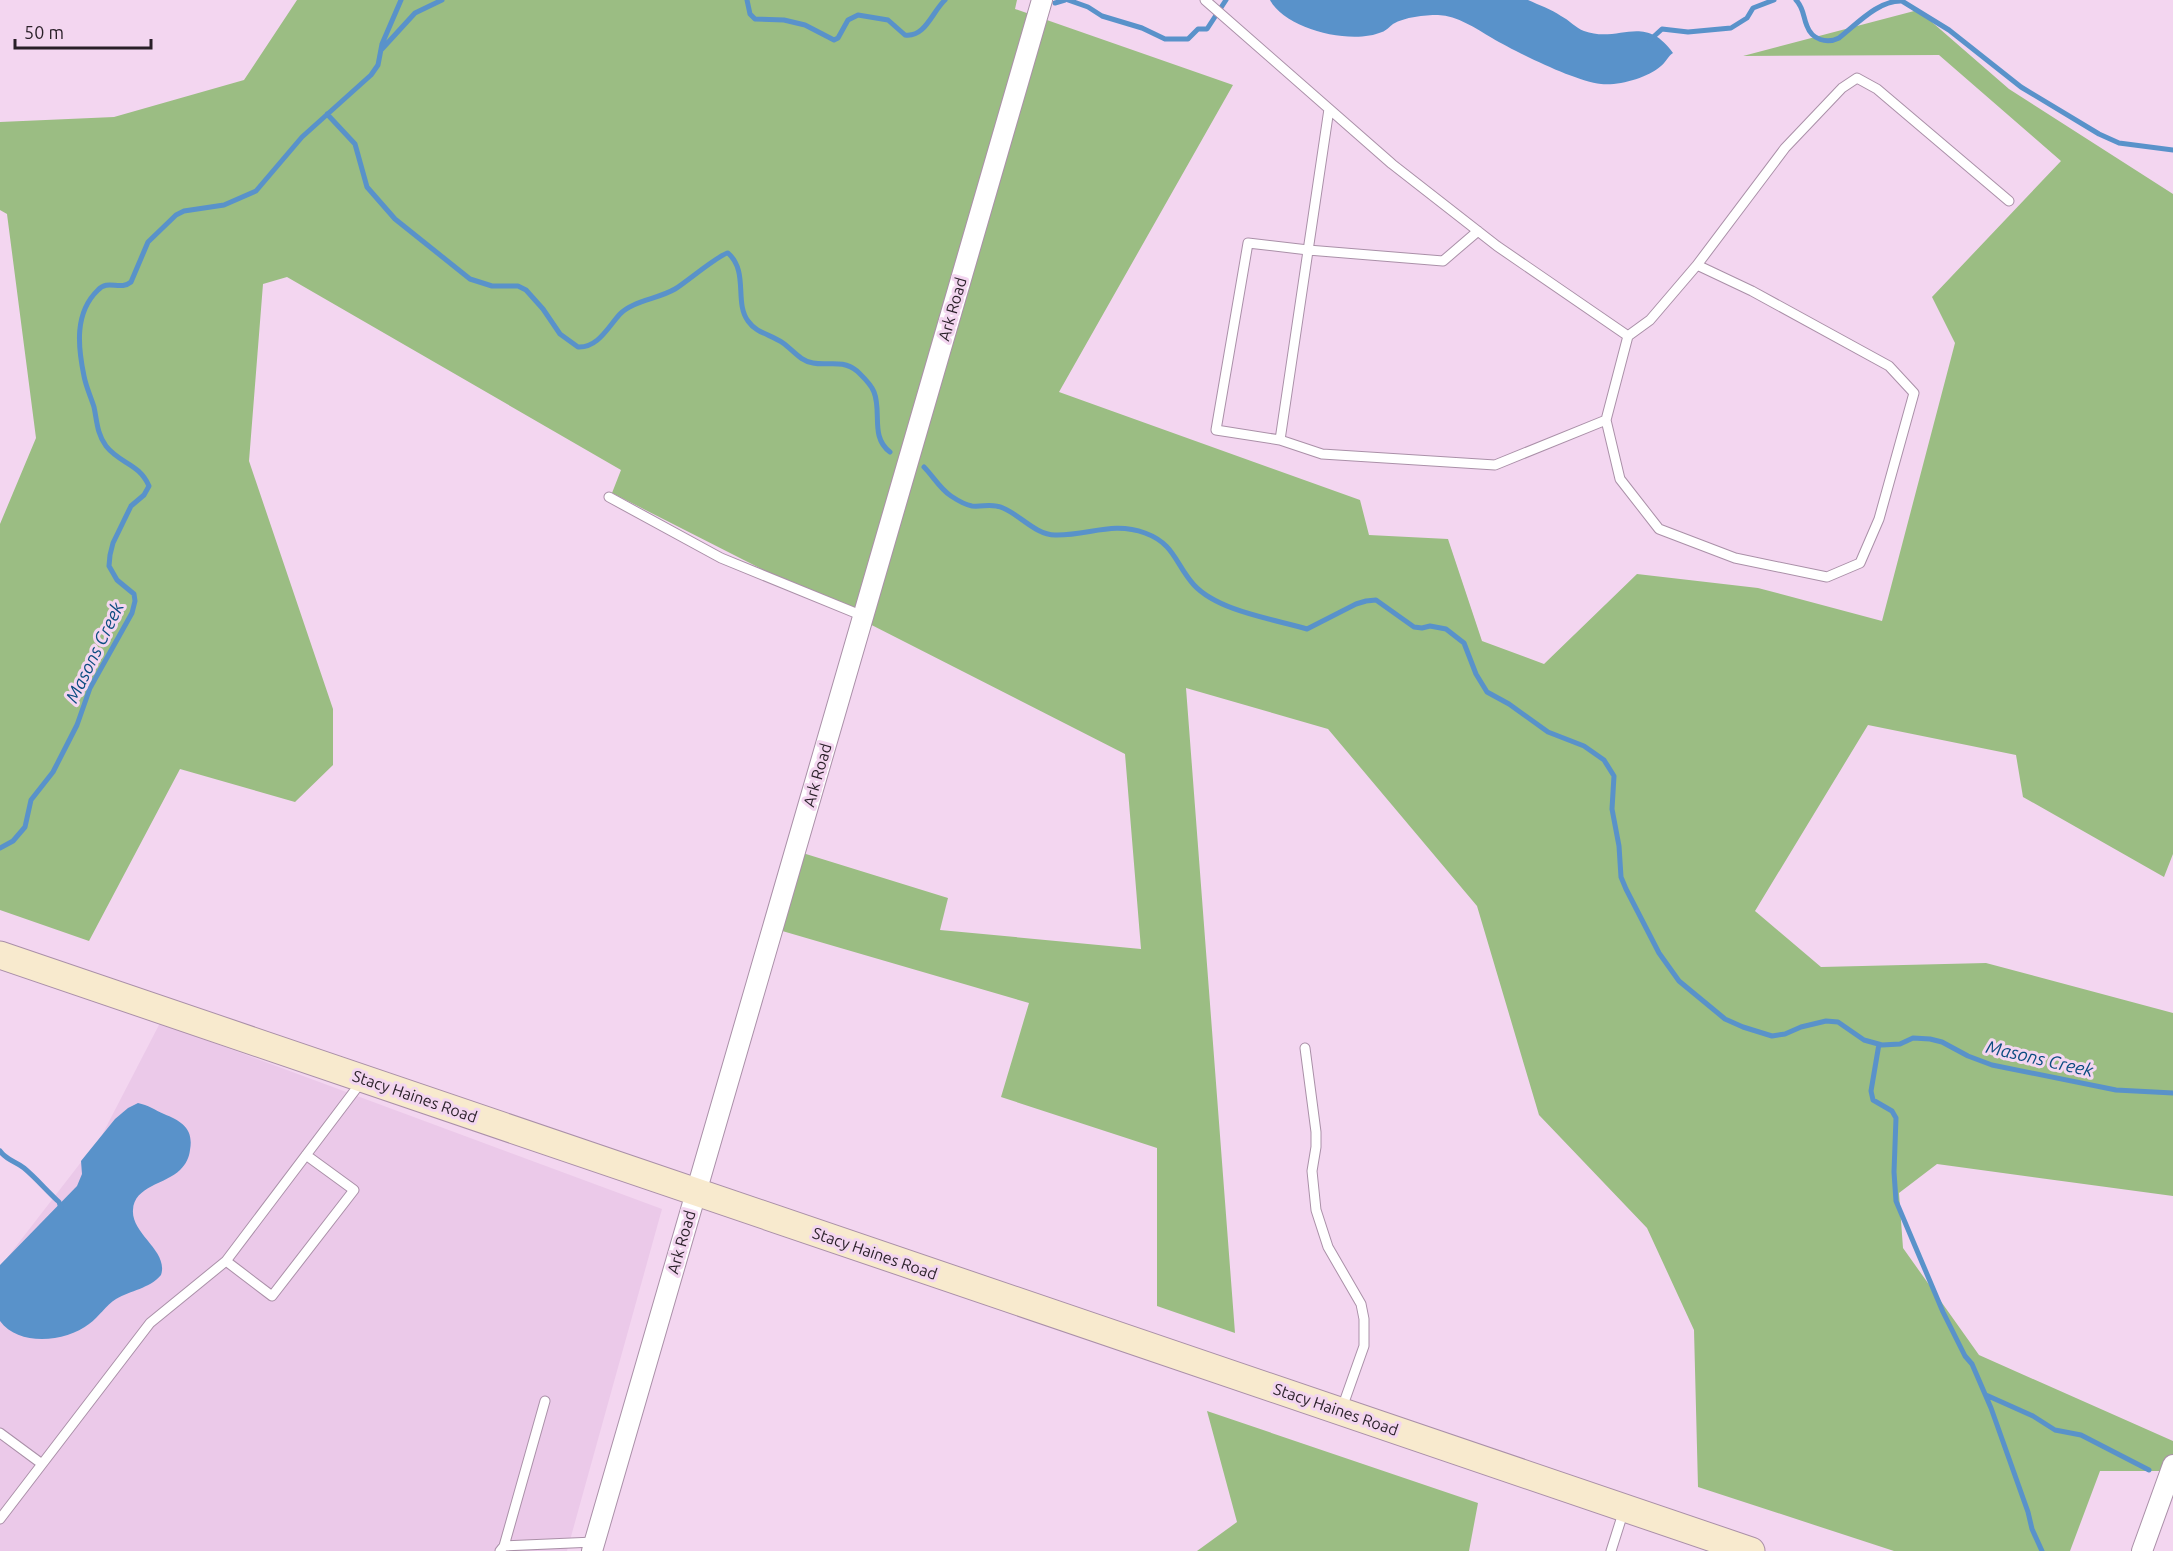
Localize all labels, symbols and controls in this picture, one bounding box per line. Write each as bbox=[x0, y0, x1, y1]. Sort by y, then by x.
scale bar bbox=[15, 12, 152, 50]
text: 50 m bbox=[24, 22, 64, 42]
street label: Ark Road bbox=[934, 275, 970, 343]
water label: Masons Creek bbox=[61, 598, 127, 706]
street label: Ark Road bbox=[799, 741, 835, 809]
water label: Masons Creek bbox=[1984, 1036, 2096, 1080]
street label: Stacy Haines Road bbox=[350, 1066, 480, 1126]
street label: Ark Road bbox=[663, 1208, 699, 1276]
street label: Stacy Haines Road bbox=[810, 1223, 940, 1283]
street label: Stacy Haines Road bbox=[1271, 1379, 1401, 1439]

